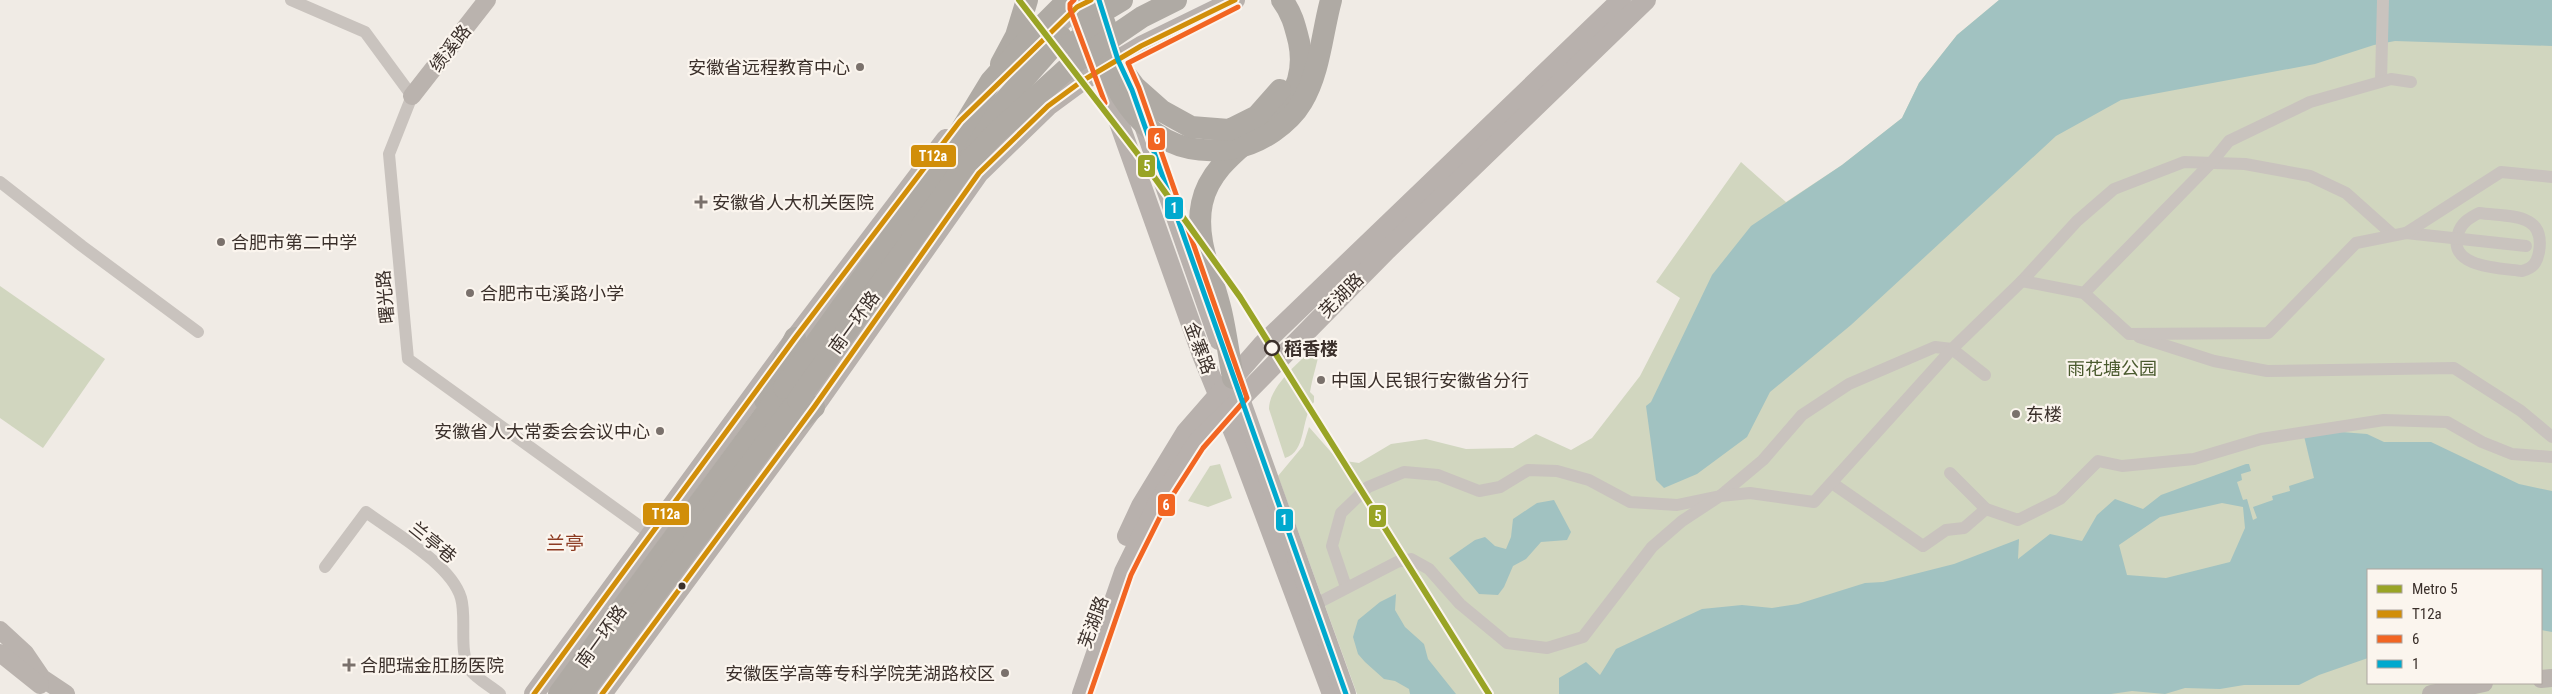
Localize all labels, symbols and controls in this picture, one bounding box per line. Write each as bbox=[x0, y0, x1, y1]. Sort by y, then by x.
street label: 绩溪路 bbox=[425, 20, 475, 76]
place label: 安徽省远程教育中心 bbox=[688, 57, 850, 78]
marker: 安徽省远程教育中心 bbox=[854, 61, 866, 73]
line badge: 6 bbox=[1147, 127, 1166, 151]
text: 6 bbox=[1153, 131, 1161, 147]
line badge: T12a bbox=[910, 144, 957, 168]
text: T12a bbox=[919, 148, 948, 164]
line badge: 5 bbox=[1137, 154, 1156, 178]
text: 5 bbox=[1143, 158, 1151, 174]
place label: 安徽省人大机关医院 bbox=[712, 192, 874, 213]
marker: 安徽省人大机关医院 bbox=[694, 195, 708, 209]
line badge: 1 bbox=[1164, 196, 1184, 220]
text: 1 bbox=[1170, 200, 1178, 216]
place label: 合肥市第二中学 bbox=[231, 232, 357, 253]
marker: 合肥市第二中学 bbox=[215, 236, 227, 248]
street label: 芜湖路 bbox=[1314, 268, 1368, 322]
street label: 曙光路 bbox=[372, 269, 398, 325]
place label: 合肥市屯溪路小学 bbox=[480, 283, 624, 304]
marker: 合肥市屯溪路小学 bbox=[464, 287, 476, 299]
street label: 南一环路 bbox=[824, 287, 884, 357]
street label: 金寨路 bbox=[1181, 319, 1219, 377]
place label: 稻香楼 bbox=[1284, 338, 1338, 359]
marker: 稻香楼 bbox=[1264, 340, 1280, 356]
park label: 雨花塘公园 bbox=[2067, 358, 2157, 379]
place label: 中国人民银行安徽省分行 bbox=[1331, 370, 1529, 391]
marker: 中国人民银行安徽省分行 bbox=[1315, 374, 1327, 386]
place label: 东楼 bbox=[2026, 404, 2062, 425]
marker: 东楼 bbox=[2010, 408, 2022, 420]
place label: 安徽省人大常委会会议中心 bbox=[434, 421, 650, 442]
marker: 安徽省人大常委会会议中心 bbox=[654, 425, 666, 437]
line badge: 6 bbox=[1157, 493, 1176, 517]
text: 6 bbox=[1162, 497, 1170, 513]
line badge: T12a bbox=[642, 502, 690, 526]
line badge: 5 bbox=[1368, 504, 1387, 528]
text: T12a bbox=[652, 506, 681, 522]
line badge: 1 bbox=[1275, 508, 1294, 532]
text: 5 bbox=[1374, 508, 1382, 524]
text: 1 bbox=[1280, 512, 1288, 528]
street label: 兰亭巷 bbox=[405, 517, 461, 567]
district label: 兰亭 bbox=[546, 532, 584, 555]
legend bbox=[2367, 569, 2542, 684]
text: Metro 5 bbox=[2412, 580, 2458, 598]
unlabelled marker bbox=[677, 581, 687, 591]
street label: 芜湖路 bbox=[1074, 593, 1112, 651]
street label: 南一环路 bbox=[571, 601, 631, 671]
text: T12a bbox=[2412, 605, 2442, 623]
text: 6 bbox=[2412, 630, 2419, 648]
place label: 合肥瑞金肛肠医院 bbox=[360, 655, 504, 676]
text: 1 bbox=[2412, 655, 2419, 673]
marker: 合肥瑞金肛肠医院 bbox=[342, 658, 356, 672]
place label: 安徽医学高等专科学院芜湖路校区 bbox=[725, 663, 995, 684]
marker: 安徽医学高等专科学院芜湖路校区 bbox=[999, 667, 1011, 679]

